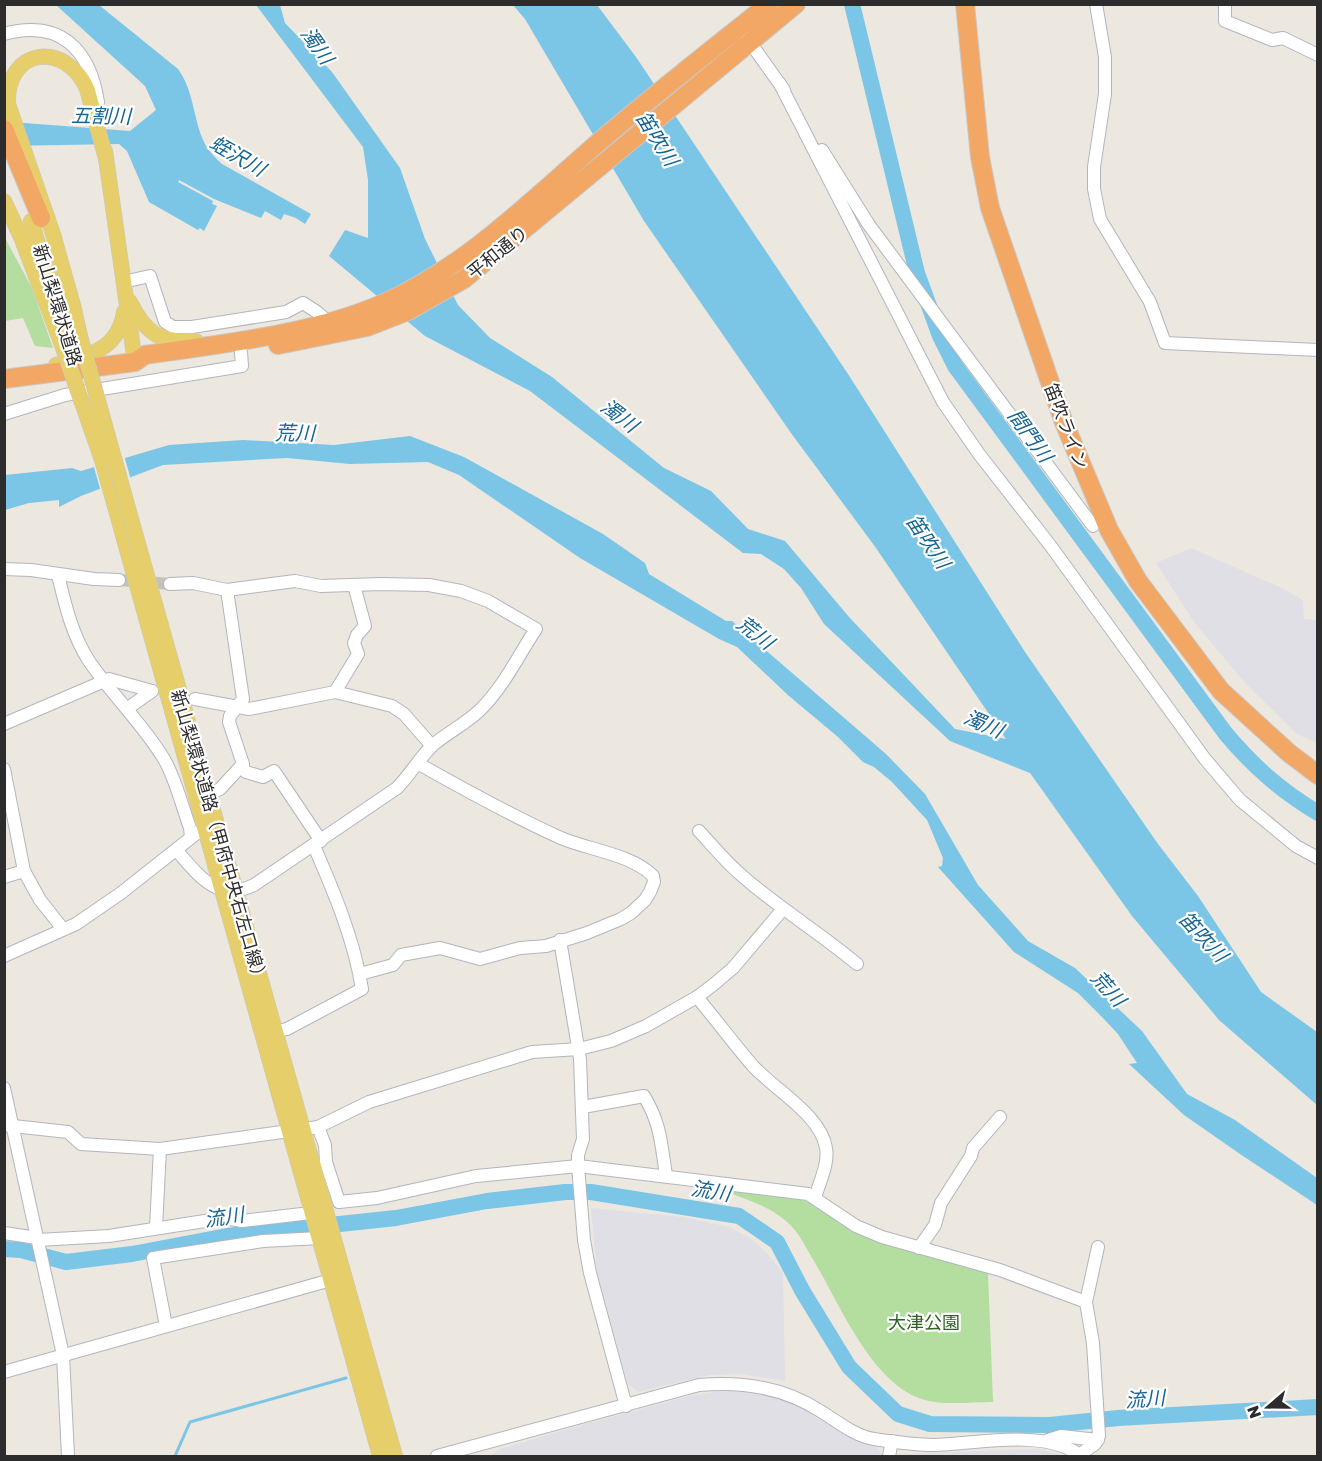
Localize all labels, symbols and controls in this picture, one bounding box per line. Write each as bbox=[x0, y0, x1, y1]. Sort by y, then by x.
water label: 濁川 bbox=[297, 22, 340, 70]
water label: 五割川 bbox=[71, 102, 133, 128]
water label: 笛吹川 bbox=[632, 106, 685, 171]
water label: 蛭沢川 bbox=[206, 130, 272, 181]
street label: 平和通り bbox=[462, 221, 532, 283]
street label: 新山梨環状道路 bbox=[29, 242, 87, 368]
street label: 笛吹ライン bbox=[1041, 380, 1093, 472]
water label: 濁川 bbox=[597, 393, 645, 438]
water label: 間門川 bbox=[1004, 404, 1060, 468]
water label: 荒川 bbox=[275, 420, 317, 444]
water label: 笛吹川 bbox=[902, 509, 957, 574]
water label: 荒川 bbox=[733, 610, 781, 655]
street label: 新山梨環状道路（甲府中央右左口線） bbox=[167, 687, 273, 987]
water label: 濁川 bbox=[961, 704, 1009, 743]
water label: 笛吹川 bbox=[1175, 906, 1235, 968]
water label: 荒川 bbox=[1087, 965, 1133, 1012]
water label: 流川 bbox=[689, 1175, 735, 1205]
water label: 流川 bbox=[203, 1201, 247, 1231]
park label: 大津公園 bbox=[888, 1311, 960, 1333]
north arrow bbox=[1238, 1377, 1298, 1437]
water label: 流川 bbox=[1124, 1384, 1168, 1411]
text: N bbox=[1242, 1403, 1265, 1421]

